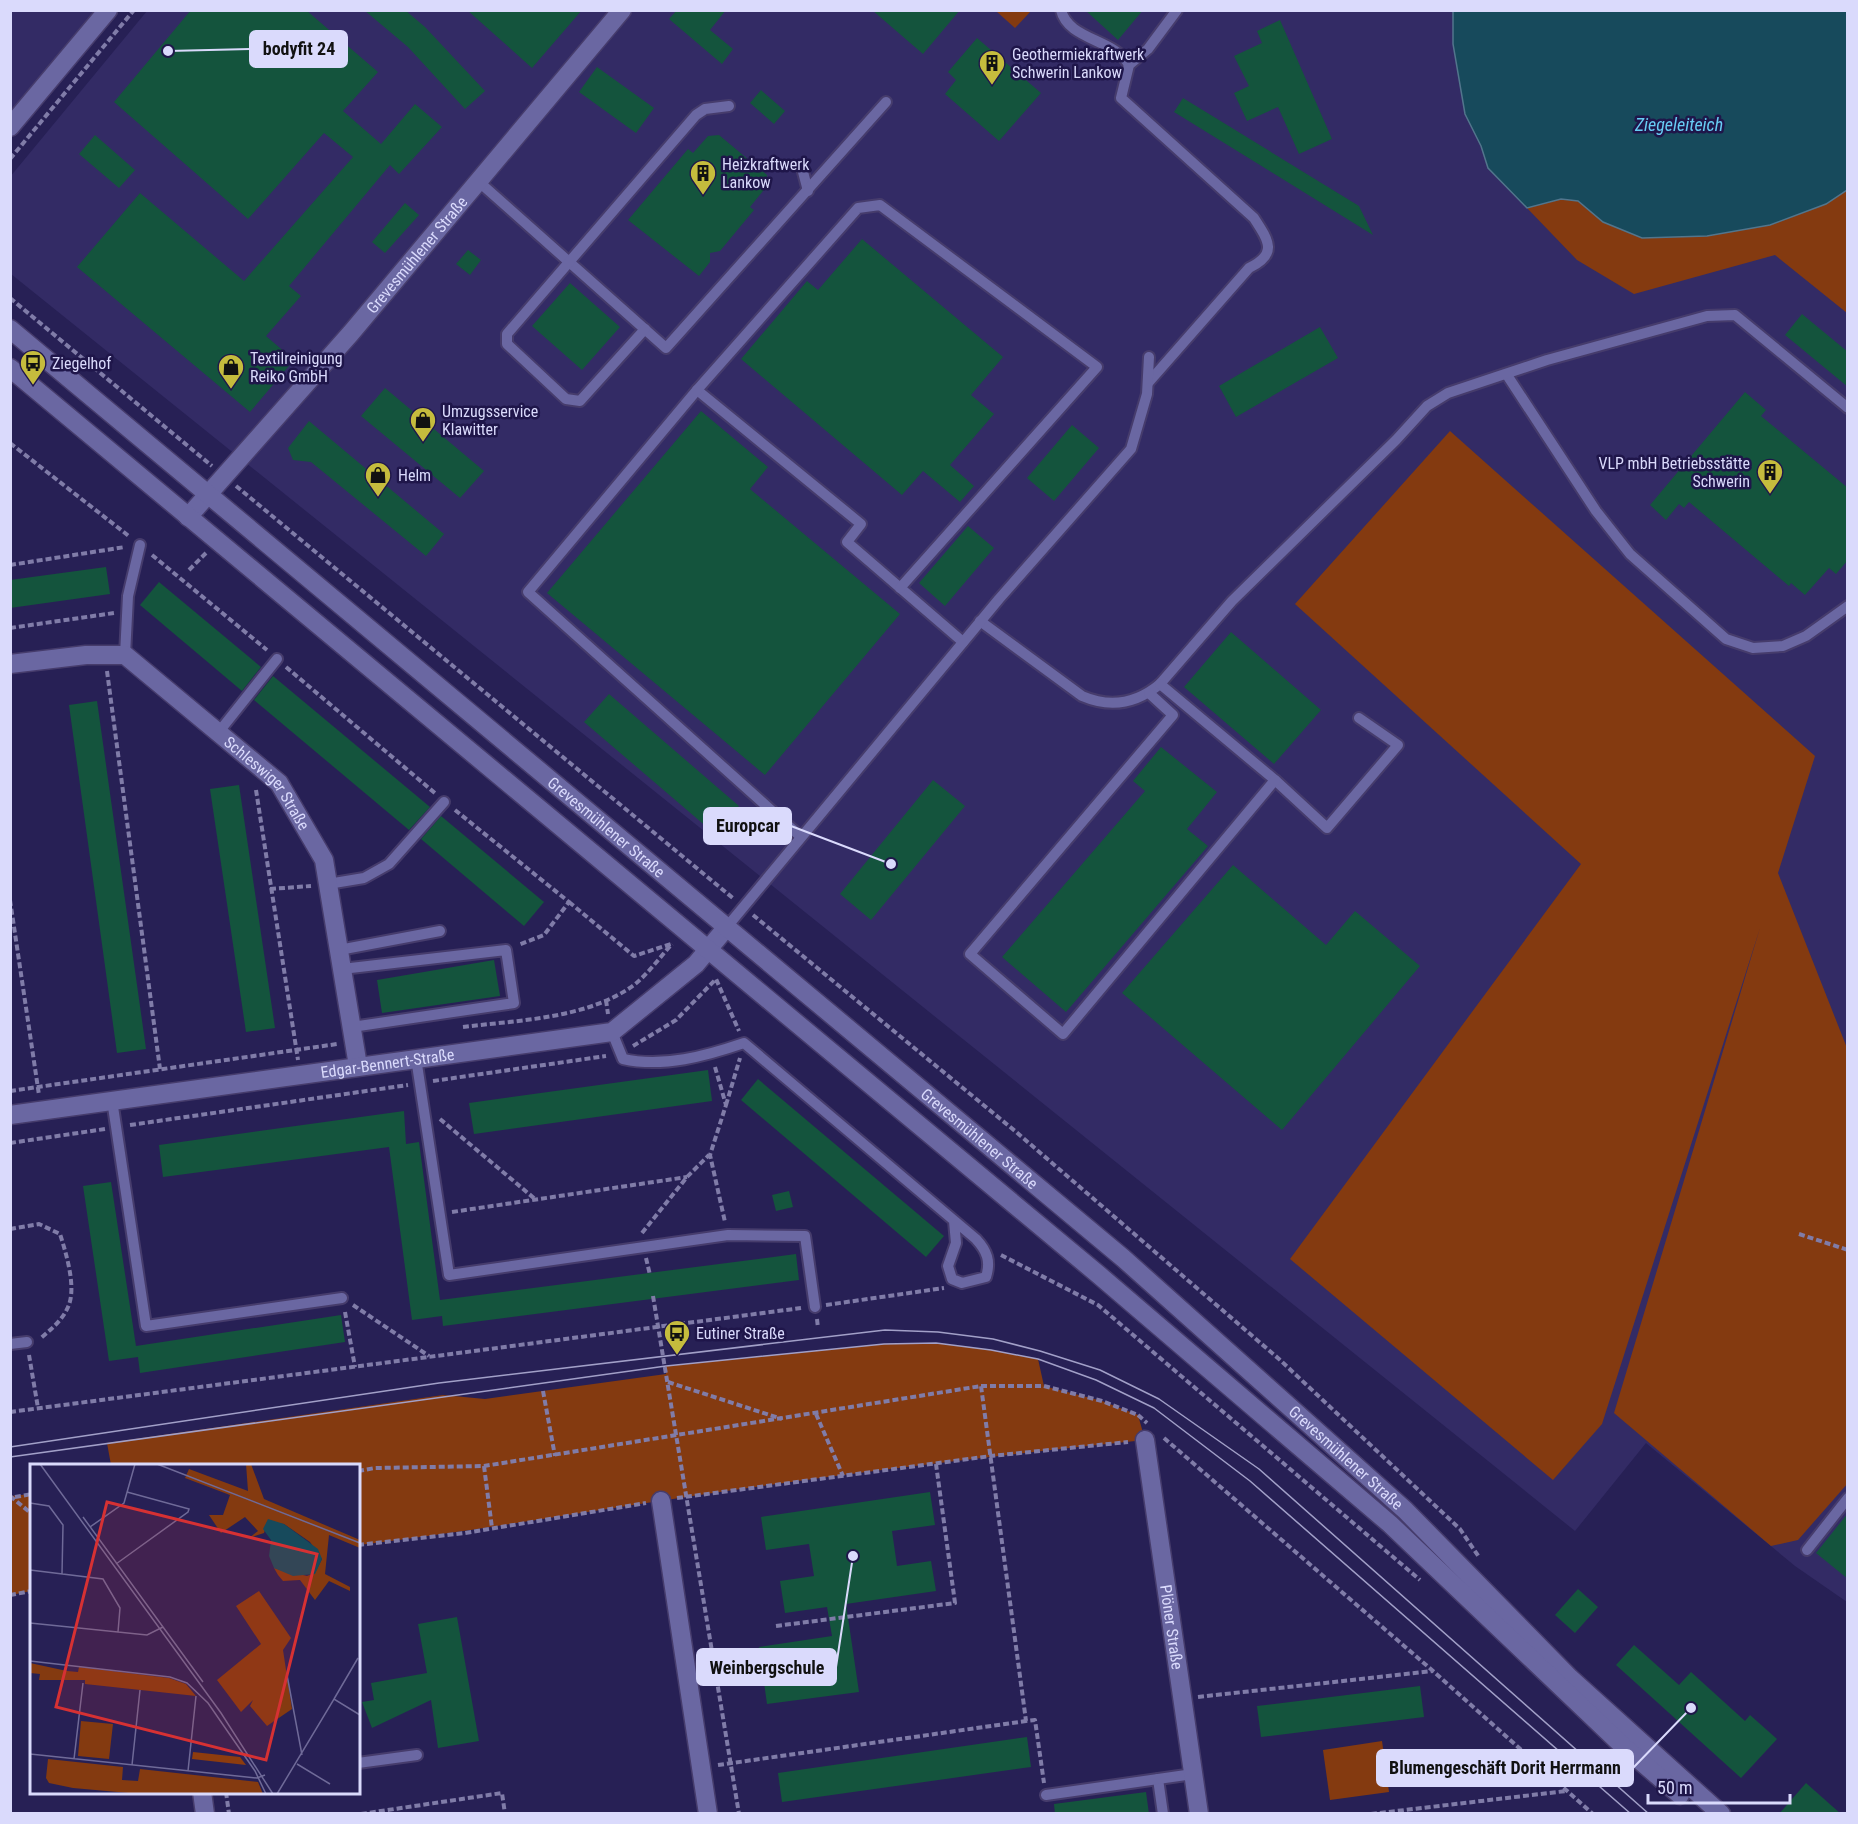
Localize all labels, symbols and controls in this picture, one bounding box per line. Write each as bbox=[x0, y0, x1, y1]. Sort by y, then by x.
callout: bodyfit 24 bbox=[250, 31, 347, 67]
text: bodyfit 24 bbox=[263, 38, 335, 59]
place label: Geothermiekraftwerk Schwerin Lankow bbox=[1012, 45, 1145, 82]
building icon: Geothermiekraftwerk Schwerin Lankow bbox=[977, 48, 1007, 86]
water label: Ziegeleiteich bbox=[1634, 114, 1723, 135]
place label: Heizkraftwerk Lankow bbox=[722, 155, 810, 192]
building icon: Heizkraftwerk Lankow bbox=[688, 158, 718, 196]
street label: Grevesmühlener Straße bbox=[362, 192, 471, 317]
bus stop icon: Ziegelhof bbox=[18, 348, 48, 386]
place label: Textilreinigung Reiko GmbH bbox=[250, 349, 343, 386]
shop icon: Textilreinigung Reiko GmbH bbox=[216, 352, 246, 390]
place label: Ziegelhof bbox=[52, 354, 111, 373]
place label: Umzugsservice Klawitter bbox=[442, 402, 538, 439]
shop icon: Umzugsservice Klawitter bbox=[408, 405, 438, 443]
place label: VLP mbH Betriebsstätte Schwerin bbox=[1598, 454, 1750, 491]
building icon: VLP mbH Betriebsstätte Schwerin bbox=[1755, 457, 1785, 495]
shop icon: Helm bbox=[363, 460, 393, 498]
place label: Helm bbox=[398, 466, 431, 485]
street label: Schleswiger Straße bbox=[220, 732, 314, 833]
street label: Grevesmühlener Straße bbox=[544, 773, 669, 881]
callout: Europcar bbox=[704, 808, 791, 844]
text: Europcar bbox=[716, 815, 780, 836]
street label: Edgar-Bennert-Straße bbox=[320, 1044, 455, 1082]
street label: Grevesmühlener Straße bbox=[917, 1084, 1042, 1193]
bus stop icon: Eutiner Straße bbox=[662, 1318, 692, 1356]
place label: Eutiner Straße bbox=[696, 1324, 785, 1343]
street label: Grevesmühlener Straße bbox=[1285, 1401, 1407, 1513]
inset map bbox=[30, 1464, 360, 1794]
street label: Plöner Straße bbox=[1156, 1583, 1188, 1671]
callout: Weinbergschule bbox=[697, 1649, 836, 1685]
text: Weinbergschule bbox=[710, 1657, 825, 1678]
callout: Blumengeschäft Dorit Herrmann bbox=[1377, 1750, 1633, 1786]
text: Blumengeschäft Dorit Herrmann bbox=[1389, 1757, 1621, 1778]
scale bar bbox=[1648, 1767, 1790, 1805]
text: 50 m bbox=[1657, 1777, 1692, 1798]

